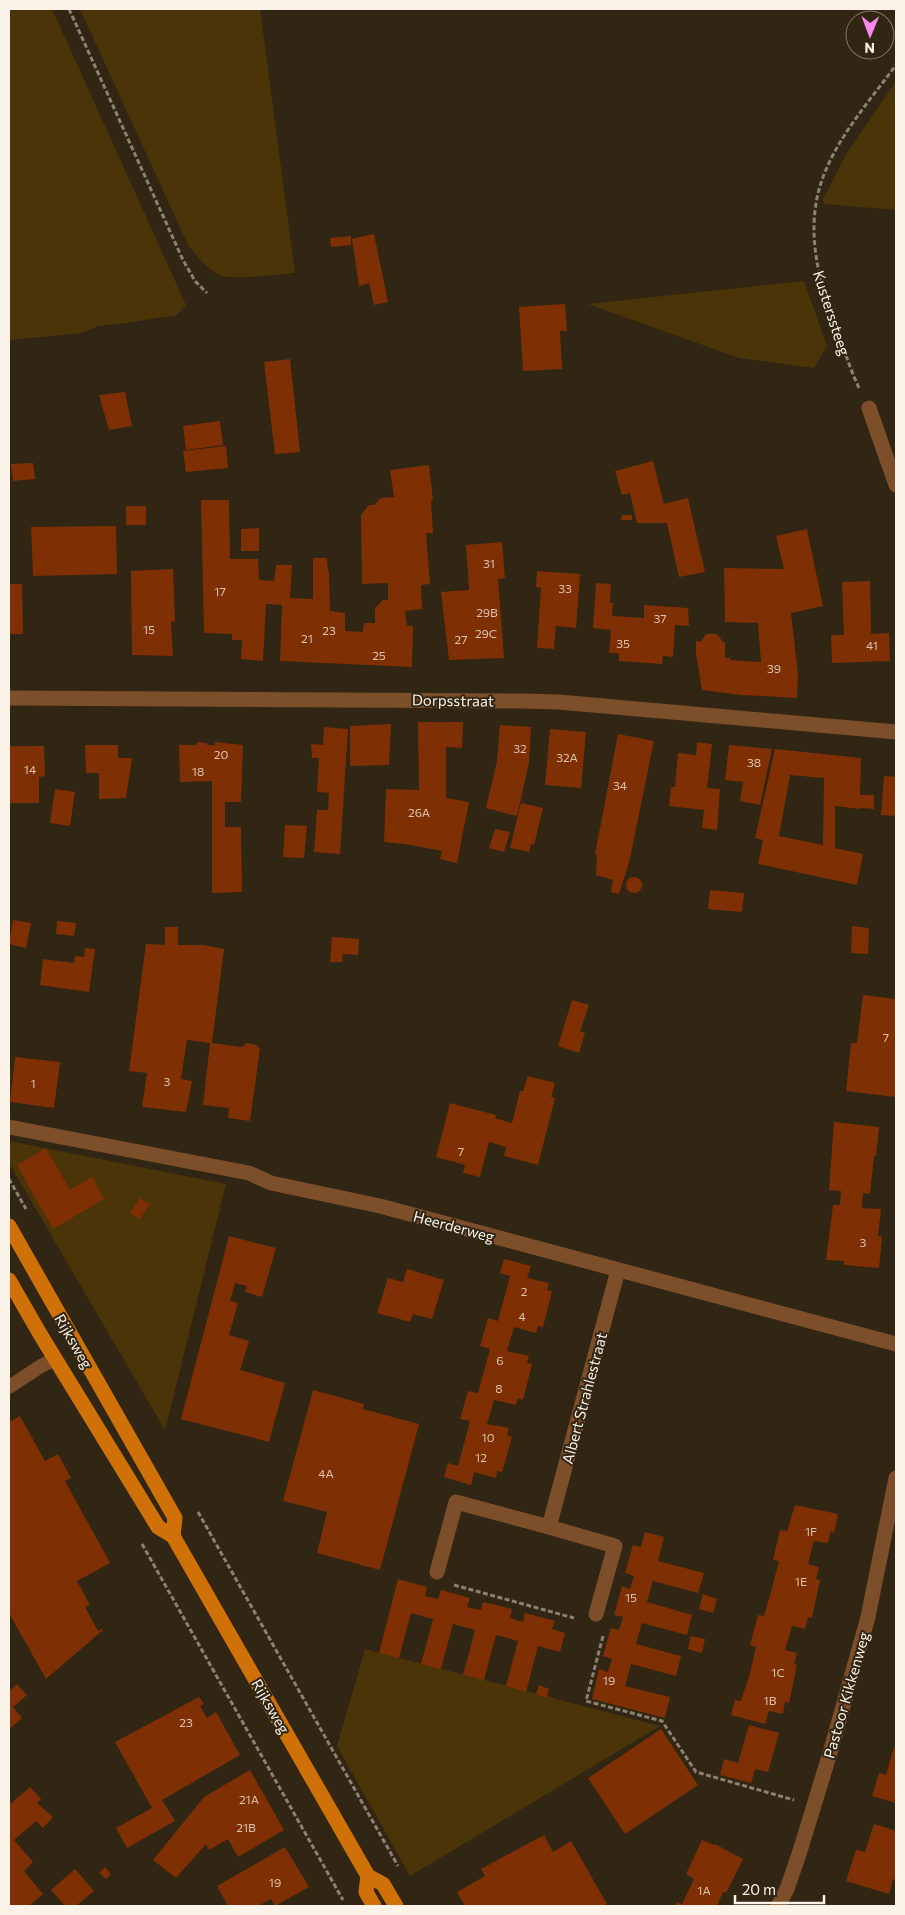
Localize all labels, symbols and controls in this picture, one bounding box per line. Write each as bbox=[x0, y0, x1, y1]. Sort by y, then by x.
north arrow bbox=[845, 10, 895, 60]
text: N bbox=[864, 40, 875, 57]
street label: Kusterssteeg bbox=[810, 268, 854, 358]
house number: 31 bbox=[483, 556, 495, 570]
house number: 33 bbox=[558, 581, 572, 595]
house number: 17 bbox=[214, 584, 226, 598]
house number: 29B bbox=[476, 605, 498, 619]
house number: 37 bbox=[653, 611, 667, 625]
house number: 15 bbox=[143, 622, 155, 636]
house number: 23 bbox=[322, 623, 336, 637]
house number: 29C bbox=[475, 626, 497, 640]
house number: 21 bbox=[301, 631, 313, 645]
house number: 27 bbox=[455, 632, 467, 646]
house number: 35 bbox=[616, 636, 630, 650]
house number: 41 bbox=[866, 638, 878, 652]
house number: 25 bbox=[372, 648, 386, 662]
house number: 39 bbox=[767, 661, 781, 675]
street label: Dorpsstraat bbox=[412, 690, 494, 710]
house number: 32 bbox=[513, 741, 527, 755]
house number: 20 bbox=[214, 747, 228, 761]
house number: 32A bbox=[556, 750, 578, 764]
house number: 38 bbox=[747, 755, 761, 769]
house number: 14 bbox=[24, 762, 36, 776]
house number: 18 bbox=[192, 764, 204, 778]
house number: 34 bbox=[613, 778, 627, 792]
house number: 26A bbox=[408, 805, 430, 819]
house number: 7 bbox=[883, 1030, 889, 1044]
house number: 3 bbox=[164, 1074, 171, 1088]
house number: 1 bbox=[30, 1076, 36, 1090]
house number: 7 bbox=[458, 1144, 464, 1158]
street label: Heerderweg bbox=[412, 1207, 496, 1245]
house number: 3 bbox=[860, 1235, 867, 1249]
house number: 2 bbox=[521, 1284, 528, 1298]
house number: 4 bbox=[518, 1309, 526, 1323]
street label: Rijksweg bbox=[51, 1310, 97, 1372]
street label: Albert Strahlestraat bbox=[558, 1330, 610, 1466]
house number: 6 bbox=[496, 1353, 504, 1367]
house number: 8 bbox=[495, 1381, 503, 1395]
house number: 10 bbox=[482, 1430, 495, 1444]
house number: 12 bbox=[475, 1450, 487, 1464]
house number: 4A bbox=[318, 1466, 334, 1480]
house number: 1F bbox=[805, 1524, 817, 1538]
house number: 1E bbox=[795, 1574, 807, 1588]
house number: 15 bbox=[625, 1590, 637, 1604]
street label: Pastoor Kikkenweg bbox=[819, 1630, 873, 1760]
house number: 1C bbox=[771, 1665, 785, 1679]
house number: 19 bbox=[603, 1673, 615, 1687]
street label: Rijksweg bbox=[248, 1675, 294, 1737]
house number: 1B bbox=[764, 1693, 777, 1707]
house number: 23 bbox=[179, 1715, 193, 1729]
house number: 21A bbox=[239, 1792, 259, 1806]
house number: 21B bbox=[236, 1820, 256, 1834]
scale bar bbox=[735, 1872, 824, 1904]
house number: 19 bbox=[269, 1875, 281, 1889]
text: 20 m bbox=[742, 1880, 776, 1898]
house number: 1A bbox=[697, 1883, 711, 1897]

